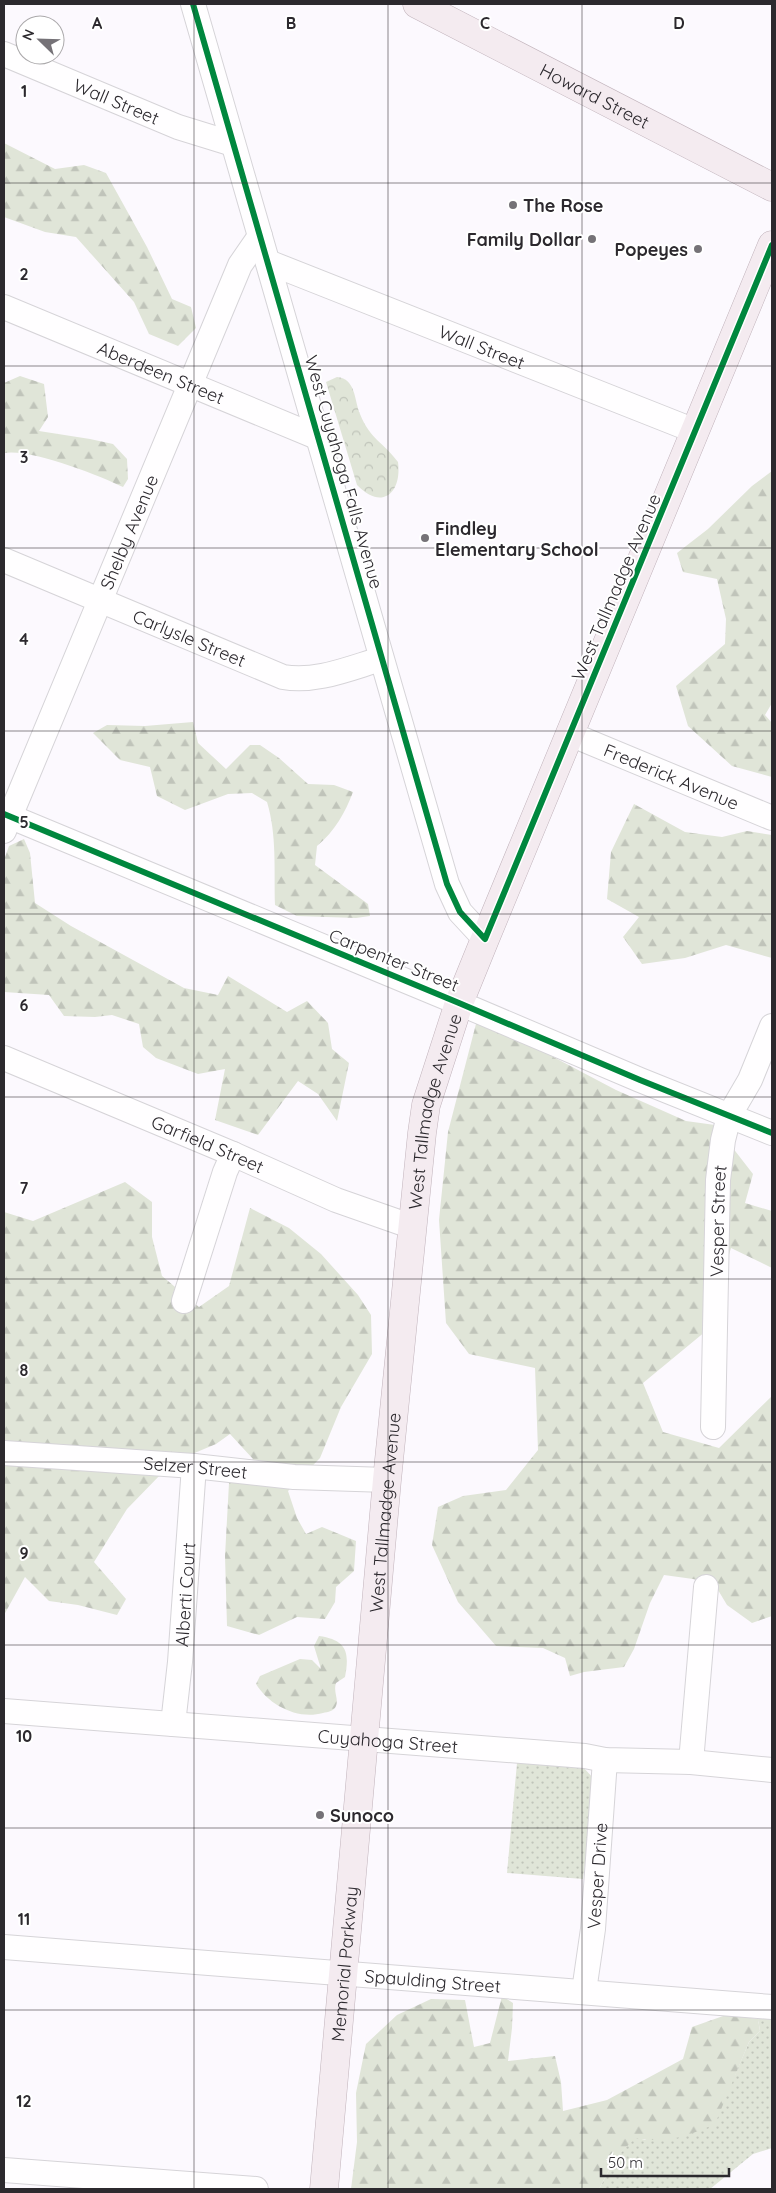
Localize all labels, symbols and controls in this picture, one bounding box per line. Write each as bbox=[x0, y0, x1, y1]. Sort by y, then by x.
text: A bbox=[92, 13, 103, 33]
text: B bbox=[286, 13, 296, 33]
text: C bbox=[480, 13, 490, 33]
text: D bbox=[673, 13, 685, 33]
north arrow bbox=[15, 15, 65, 65]
text: N bbox=[18, 27, 38, 43]
street label: Howard Street bbox=[536, 58, 653, 133]
street label: Wall Street bbox=[70, 73, 163, 129]
text: 1 bbox=[21, 81, 27, 101]
place label: The Rose bbox=[523, 194, 603, 217]
marker: The Rose bbox=[507, 199, 519, 211]
place label: Family Dollar bbox=[467, 228, 582, 251]
marker: Family Dollar bbox=[586, 233, 598, 245]
place label: Popeyes bbox=[614, 238, 688, 261]
marker: Popeyes bbox=[692, 243, 704, 255]
text: 2 bbox=[19, 264, 29, 284]
street label: Wall Street bbox=[436, 319, 528, 374]
street label: Aberdeen Street bbox=[94, 336, 228, 409]
street label: West Cuyahoga Falls Avenue bbox=[300, 353, 388, 591]
text: 3 bbox=[20, 447, 28, 467]
street label: Shelby Avenue bbox=[95, 471, 163, 593]
street label: West Tallmadge Avenue bbox=[566, 490, 666, 684]
place label: Findley Elementary School bbox=[435, 517, 599, 561]
marker: Findley Elementary School bbox=[419, 532, 431, 544]
street label: Carlysle Street bbox=[129, 604, 249, 672]
text: 4 bbox=[19, 629, 29, 649]
street label: Frederick Avenue bbox=[601, 738, 743, 815]
text: 5 bbox=[19, 812, 29, 832]
street label: Carpenter Street bbox=[326, 923, 462, 997]
text: 6 bbox=[20, 995, 29, 1015]
street label: West Tallmadge Avenue bbox=[403, 1010, 466, 1211]
street label: Garfield Street bbox=[148, 1110, 268, 1178]
street label: Vesper Street bbox=[705, 1164, 731, 1277]
text: 7 bbox=[20, 1178, 29, 1198]
text: 8 bbox=[20, 1360, 29, 1380]
street label: West Tallmadge Avenue bbox=[364, 1412, 405, 1614]
street label: Selzer Street bbox=[143, 1451, 249, 1483]
street label: Alberti Court bbox=[170, 1542, 200, 1648]
text: 9 bbox=[19, 1543, 29, 1563]
street label: Cuyahoga Street bbox=[317, 1724, 459, 1758]
text: 10 bbox=[16, 1726, 32, 1746]
place label: Sunoco bbox=[330, 1804, 394, 1827]
marker: Sunoco bbox=[314, 1809, 326, 1821]
street label: Vesper Drive bbox=[582, 1822, 612, 1930]
street label: Memorial Parkway bbox=[326, 1885, 362, 2043]
text: 11 bbox=[18, 1909, 30, 1929]
street label: Spaulding Street bbox=[364, 1964, 502, 1997]
text: 12 bbox=[16, 2091, 32, 2111]
scale bar bbox=[601, 2146, 728, 2178]
text: 50 m bbox=[608, 2153, 643, 2172]

